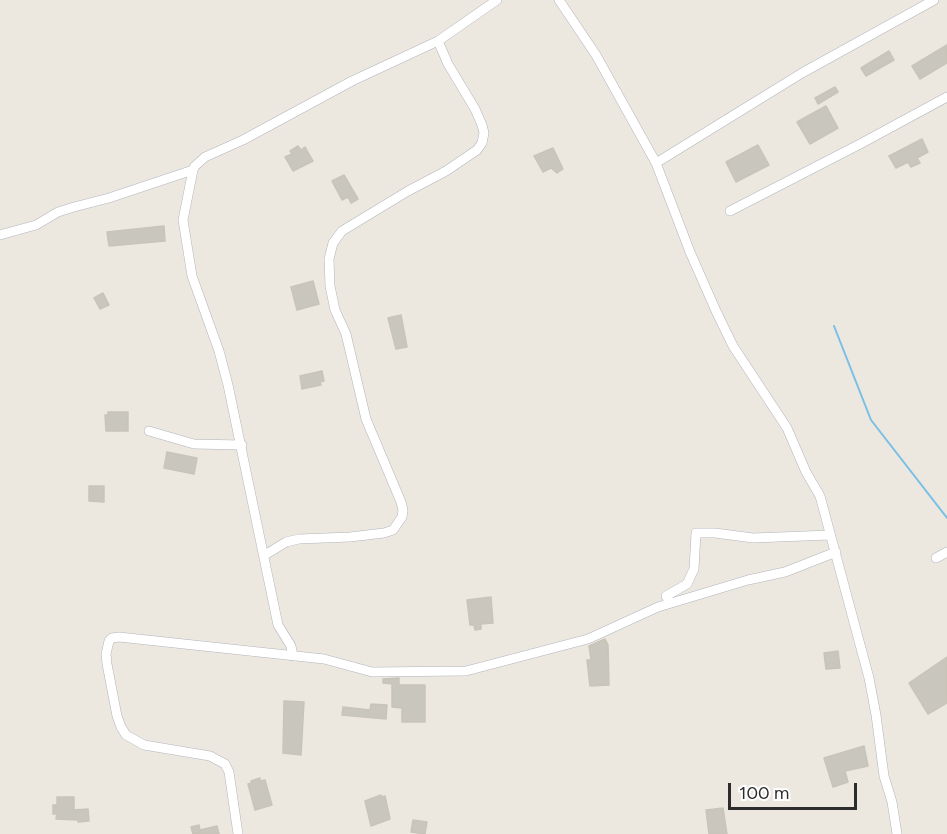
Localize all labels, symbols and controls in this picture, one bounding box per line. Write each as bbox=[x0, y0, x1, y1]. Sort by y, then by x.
scale bar bbox=[731, 771, 860, 809]
text: 100 m bbox=[739, 782, 789, 804]

